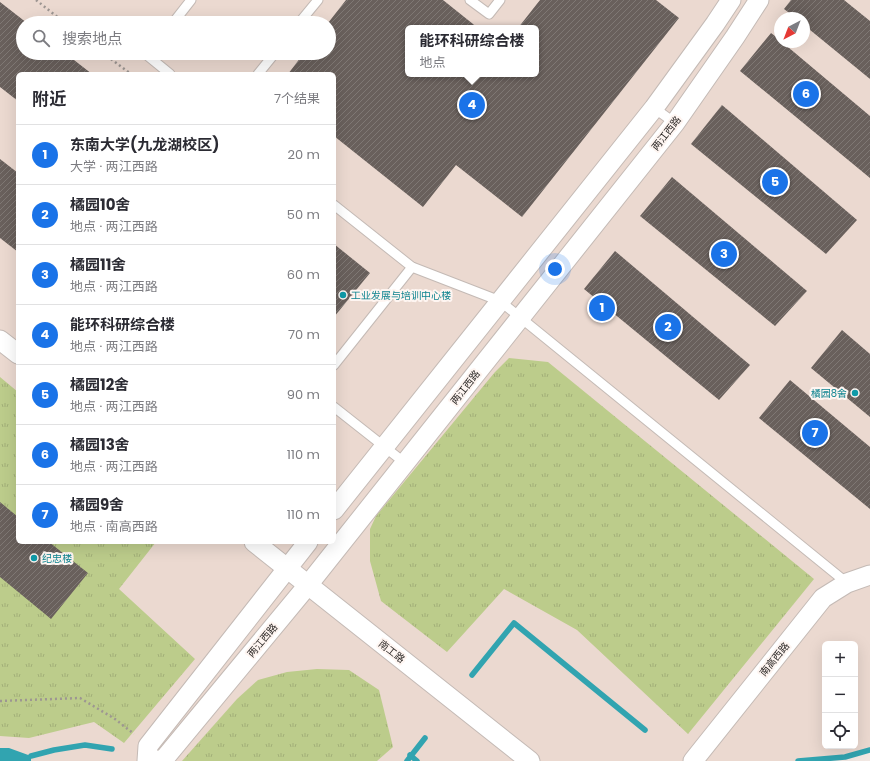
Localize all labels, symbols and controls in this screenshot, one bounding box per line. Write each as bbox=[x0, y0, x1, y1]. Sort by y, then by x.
north arrow bbox=[774, 12, 810, 48]
search box bbox=[16, 16, 336, 60]
popup bbox=[405, 25, 539, 77]
icon: search bbox=[30, 27, 52, 49]
text: 搜索地点 bbox=[62, 28, 122, 49]
text: 能环科研综合楼 bbox=[419, 30, 525, 51]
text: 地点 bbox=[419, 53, 446, 72]
pin: 6 bbox=[793, 79, 819, 109]
text: 附近 bbox=[32, 87, 66, 111]
text: 7个结果 bbox=[274, 89, 320, 108]
pin: 4 bbox=[459, 90, 485, 120]
street label: 两江西路 bbox=[648, 113, 685, 154]
text: 东南大学(九龙湖校区) bbox=[70, 134, 219, 155]
text: 1 bbox=[43, 145, 47, 164]
text: 20 m bbox=[287, 145, 320, 164]
text: 大学 · 两江西路 bbox=[70, 157, 158, 176]
pin: 5 bbox=[762, 167, 788, 197]
text: 橘园10舍 bbox=[70, 194, 130, 215]
text: 2 bbox=[41, 205, 49, 224]
text: 50 m bbox=[287, 205, 320, 224]
text: 地点 · 两江西路 bbox=[70, 217, 158, 236]
pin: 3 bbox=[711, 239, 737, 269]
text: 橘园11舍 bbox=[70, 254, 126, 275]
your location bbox=[545, 259, 565, 279]
text: 3 bbox=[41, 265, 49, 284]
text: 60 m bbox=[287, 265, 320, 284]
text: 地点 · 两江西路 bbox=[70, 277, 158, 296]
place label: 工业发展与培训中心楼 bbox=[351, 288, 451, 303]
marker: 工业发展与培训中心楼 bbox=[338, 290, 348, 300]
pin: 1 bbox=[589, 293, 615, 323]
pin: 2 bbox=[655, 312, 681, 342]
text: 能环科研综合楼 bbox=[70, 314, 175, 335]
text: 4 bbox=[41, 325, 49, 344]
text: 70 m bbox=[288, 325, 320, 344]
text: 地点 · 两江西路 bbox=[70, 337, 158, 356]
street label: 两江西路 bbox=[447, 367, 484, 408]
text: 橘园12舍 bbox=[70, 374, 129, 395]
text: 5 bbox=[41, 385, 49, 404]
text: 90 m bbox=[287, 385, 320, 404]
place label: 橘园8舍 bbox=[811, 386, 847, 401]
marker: 橘园8舍 bbox=[850, 388, 860, 398]
text: 地点 · 两江西路 bbox=[70, 397, 158, 416]
pin: 7 bbox=[802, 418, 828, 448]
text: 橘园13舍 bbox=[70, 434, 130, 455]
text: 6 bbox=[41, 445, 49, 464]
text: 110 m bbox=[287, 445, 320, 464]
text: 地点 · 两江西路 bbox=[70, 457, 158, 476]
text: 橘园9舍 bbox=[70, 494, 124, 515]
text: 7 bbox=[42, 505, 48, 524]
text: 110 m bbox=[287, 505, 320, 524]
text: 地点 · 南高西路 bbox=[70, 517, 158, 536]
place label: 纪忠楼 bbox=[42, 551, 72, 566]
marker: 纪忠楼 bbox=[29, 553, 39, 563]
street label: 两江西路 bbox=[244, 620, 281, 660]
street label: 南工路 bbox=[375, 636, 408, 667]
street label: 南高西路 bbox=[756, 639, 793, 680]
map controls bbox=[822, 641, 858, 749]
button: + bbox=[822, 641, 858, 677]
button: − bbox=[822, 677, 858, 713]
button: locate bbox=[822, 713, 858, 749]

